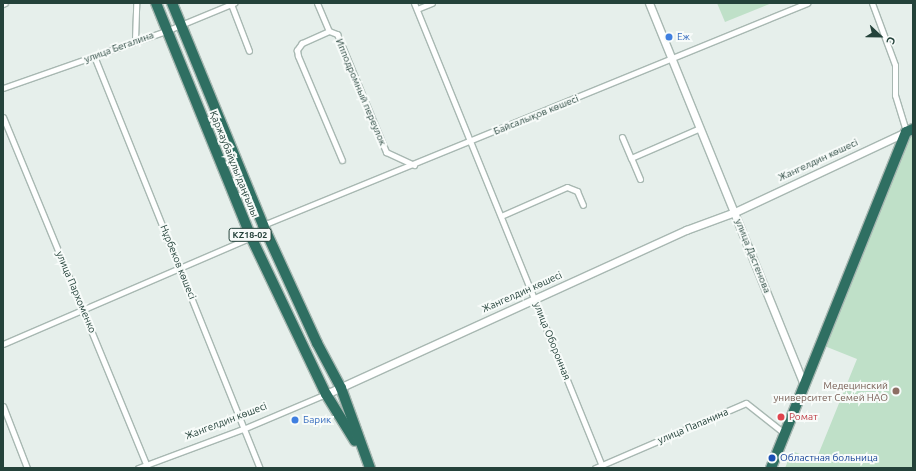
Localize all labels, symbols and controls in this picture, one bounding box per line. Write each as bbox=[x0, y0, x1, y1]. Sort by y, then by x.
north arrow bbox=[860, 16, 900, 56]
street label: улица Бегалина bbox=[83, 29, 155, 65]
place label: Еж bbox=[677, 31, 690, 43]
marker: Еж bbox=[664, 32, 674, 42]
text: С bbox=[884, 35, 898, 46]
street label: Ипподромный переулок bbox=[333, 37, 389, 147]
street label: Байсалықов көшесі bbox=[492, 92, 580, 138]
street label: Қаржаубайұлы даңғылы bbox=[207, 109, 261, 219]
street label: Жангелдин көшесі bbox=[776, 136, 860, 184]
street label: улица Дастенова bbox=[733, 217, 773, 295]
street label: Нұрбеков көшесі bbox=[158, 223, 198, 301]
road number: KZ18-02 bbox=[228, 228, 272, 242]
street label: улица Пархоменко bbox=[53, 249, 99, 335]
street label: Жангелдин көшесі bbox=[480, 269, 564, 315]
street label: улица Оборонная bbox=[531, 300, 573, 382]
place label: Медецинский университет Семей НАО bbox=[773, 379, 888, 402]
marker: Медецинский университет Семей НАО bbox=[891, 386, 901, 396]
street label: Жангелдин көшесі bbox=[184, 400, 268, 442]
street label: улица Папанина bbox=[656, 406, 730, 446]
place label: Ромат bbox=[789, 411, 818, 423]
marker: Ромат bbox=[776, 412, 786, 422]
place label: Барик bbox=[303, 414, 331, 426]
marker: Барик bbox=[290, 415, 300, 425]
place label: Областная больница bbox=[780, 452, 878, 464]
marker: Областная больница bbox=[767, 453, 777, 463]

